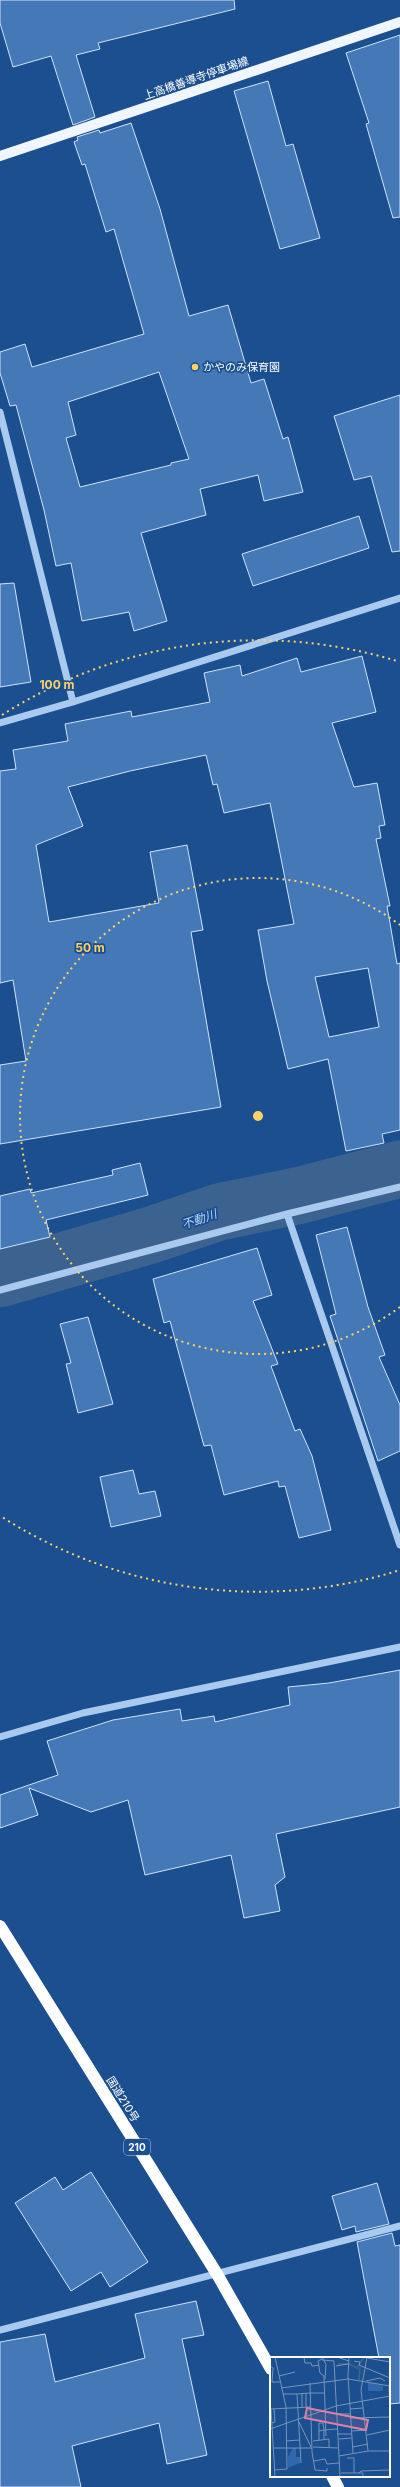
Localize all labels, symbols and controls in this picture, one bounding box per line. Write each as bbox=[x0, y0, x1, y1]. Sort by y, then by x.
street label: 上高橋善導寺停車場線 bbox=[142, 53, 250, 103]
place label: かやのみ保育園 bbox=[203, 360, 280, 374]
marker: かやのみ保育園 bbox=[190, 362, 200, 372]
text: 100 m bbox=[39, 677, 75, 692]
text: 50 m bbox=[75, 940, 105, 955]
centre of rings bbox=[251, 1109, 265, 1123]
water label: 不動川 bbox=[180, 1205, 220, 1232]
street label: 国道210号 bbox=[104, 2074, 142, 2124]
road number: 210 bbox=[124, 2139, 150, 2155]
inset map bbox=[270, 2357, 390, 2477]

